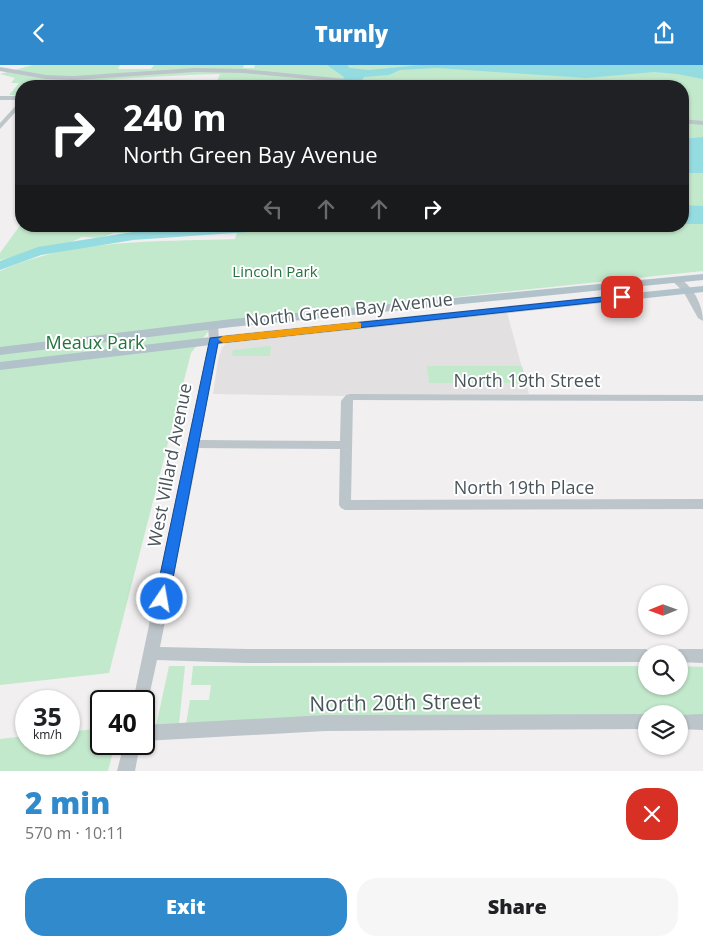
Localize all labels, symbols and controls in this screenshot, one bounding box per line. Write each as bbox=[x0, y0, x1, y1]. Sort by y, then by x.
text: Turnly bbox=[315, 18, 388, 48]
icon: back bbox=[25, 19, 53, 47]
icon: share bbox=[650, 19, 678, 47]
text: 240 m bbox=[123, 94, 227, 141]
icon: right bbox=[40, 100, 105, 165]
text: North Green Bay Avenue bbox=[123, 139, 378, 169]
icon: left bbox=[259, 195, 287, 223]
icon: ahead bbox=[312, 195, 340, 223]
icon: ahead bbox=[365, 195, 393, 223]
icon: right bbox=[418, 195, 446, 223]
park label: Lincoln Park bbox=[232, 261, 318, 281]
pin bbox=[601, 276, 643, 318]
icon: arrive bbox=[608, 283, 636, 311]
street label: North Green Bay Avenue bbox=[244, 286, 454, 332]
park label: Meaux Park bbox=[45, 330, 145, 354]
street label: North 19th Street bbox=[454, 368, 600, 392]
street label: West Villard Avenue bbox=[141, 381, 197, 549]
street label: North 19th Place bbox=[454, 475, 594, 499]
position arrow bbox=[135, 572, 187, 624]
north arrow bbox=[638, 585, 688, 635]
map controls bbox=[638, 585, 688, 755]
button: search bbox=[638, 645, 688, 695]
street label: North 20th Street bbox=[309, 687, 481, 717]
speed limit sign: 40 bbox=[90, 690, 155, 755]
text: 35 bbox=[33, 699, 62, 733]
button: layers bbox=[638, 705, 688, 755]
text: km/h bbox=[33, 726, 62, 743]
text: 2 min bbox=[25, 782, 110, 823]
button: close bbox=[626, 788, 678, 840]
text: 570 m · 10:11 bbox=[25, 822, 125, 844]
button: Exit bbox=[25, 878, 347, 936]
button: Share bbox=[357, 878, 678, 936]

